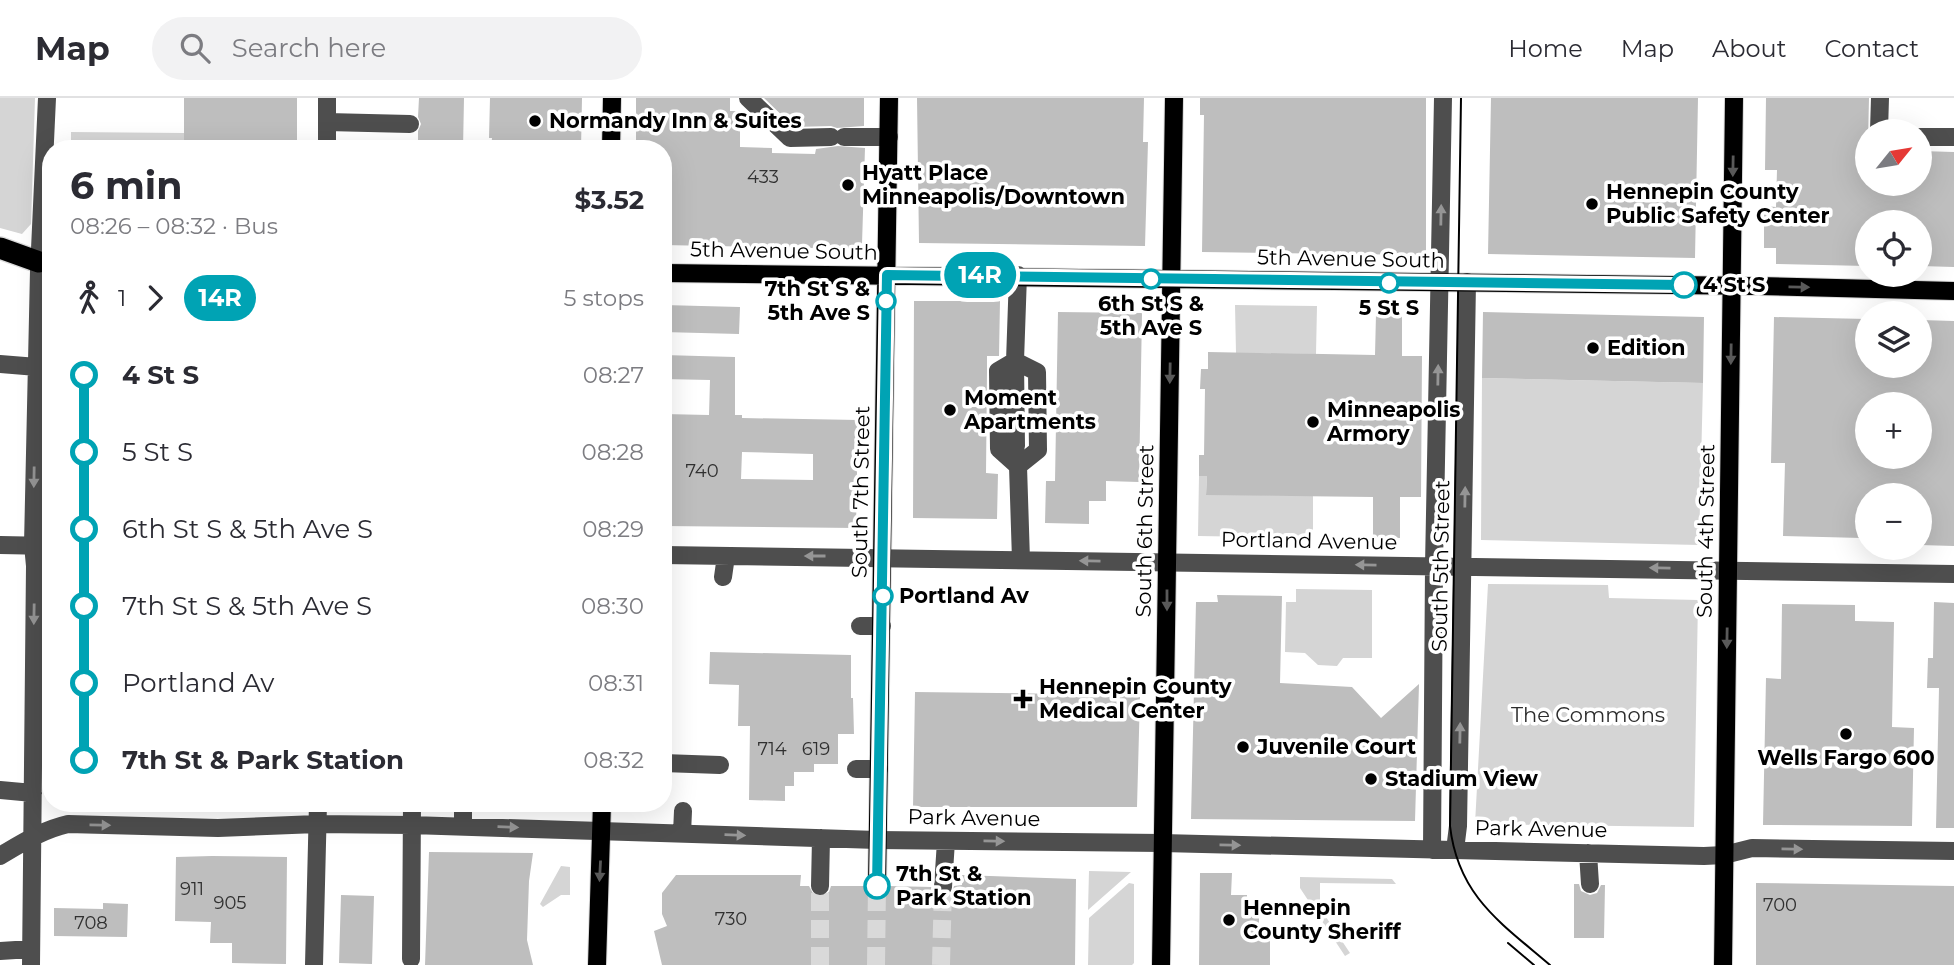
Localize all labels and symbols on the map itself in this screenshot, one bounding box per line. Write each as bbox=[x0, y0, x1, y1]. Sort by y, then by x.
place label: Normandy Inn & Suites bbox=[549, 108, 802, 133]
marker: Normandy Inn & Suites bbox=[527, 113, 543, 129]
north arrow bbox=[1855, 119, 1932, 196]
one-way arrow bbox=[1727, 155, 1739, 177]
place label: Hyatt Place Minneapolis/Downtown bbox=[862, 160, 1125, 209]
house number: 433 bbox=[747, 166, 779, 188]
marker: Hyatt Place Minneapolis/Downtown bbox=[840, 177, 856, 193]
place label: Hennepin County Public Safety Center bbox=[1606, 179, 1830, 228]
marker: Hennepin County Public Safety Center bbox=[1584, 196, 1600, 212]
one-way arrow bbox=[1435, 204, 1447, 226]
street label: 5th Avenue South bbox=[690, 236, 878, 265]
street label: 5th Avenue South bbox=[1257, 244, 1445, 273]
line badge: 14R bbox=[940, 252, 1020, 298]
marker: 6th St S & 5th Ave S bbox=[1141, 269, 1161, 289]
marker: 4 St S bbox=[1671, 272, 1697, 298]
place label: 4 St S bbox=[1703, 272, 1765, 297]
marker: 5 St S bbox=[1379, 273, 1399, 293]
place label: 7th St S & 5th Ave S bbox=[764, 276, 870, 325]
one-way arrow bbox=[1788, 281, 1810, 293]
marker: 7th St S & 5th Ave S bbox=[876, 291, 896, 311]
place label: 6th St S & 5th Ave S bbox=[1098, 291, 1204, 340]
place label: 5 St S bbox=[1359, 295, 1419, 320]
place label: Edition bbox=[1607, 335, 1686, 360]
marker: Edition bbox=[1585, 340, 1601, 356]
one-way arrow bbox=[1725, 343, 1736, 365]
one-way arrow bbox=[1164, 362, 1176, 384]
one-way arrow bbox=[1432, 364, 1444, 386]
place label: Moment Apartments bbox=[963, 385, 1096, 434]
place label: Minneapolis Armory bbox=[1326, 397, 1460, 446]
marker: Moment Apartments bbox=[942, 402, 958, 418]
street label: South 7th Street bbox=[846, 406, 875, 578]
marker: Minneapolis Armory bbox=[1305, 414, 1321, 430]
street label: South 6th Street bbox=[1130, 444, 1159, 618]
street label: South 4th Street bbox=[1691, 444, 1720, 618]
house number: 740 bbox=[685, 460, 719, 482]
one-way arrow bbox=[29, 466, 40, 488]
street label: South 5th Street bbox=[1427, 480, 1454, 652]
one-way arrow bbox=[1459, 486, 1471, 508]
street label: Portland Avenue bbox=[1221, 526, 1397, 555]
one-way arrow bbox=[804, 550, 826, 562]
one-way arrow bbox=[1078, 555, 1100, 567]
one-way arrow bbox=[1355, 560, 1377, 571]
one-way arrow bbox=[1649, 562, 1671, 574]
place label: Portland Av bbox=[899, 583, 1029, 608]
marker: Portland Av bbox=[873, 586, 893, 606]
one-way arrow bbox=[1161, 589, 1173, 611]
one-way arrow bbox=[28, 603, 40, 625]
one-way arrow bbox=[1722, 627, 1733, 649]
place label: Hennepin County Medical Center bbox=[1039, 674, 1232, 723]
marker: Hennepin County Medical Center bbox=[1013, 689, 1033, 709]
park label: The Commons bbox=[1511, 702, 1665, 727]
one-way arrow bbox=[1455, 722, 1466, 744]
marker: Wells Fargo 600 bbox=[1838, 726, 1854, 742]
place label: Juvenile Court bbox=[1256, 734, 1416, 759]
house number: 714 bbox=[757, 738, 787, 760]
house number: 619 bbox=[802, 738, 830, 760]
marker: Juvenile Court bbox=[1235, 739, 1251, 755]
place label: Wells Fargo 600 bbox=[1757, 745, 1935, 770]
place label: Stadium View bbox=[1385, 766, 1538, 791]
marker: Stadium View bbox=[1363, 771, 1379, 787]
street label: Park Avenue bbox=[907, 804, 1041, 831]
street label: Park Avenue bbox=[1474, 815, 1608, 842]
one-way arrow bbox=[89, 819, 111, 831]
one-way arrow bbox=[497, 822, 519, 833]
one-way arrow bbox=[725, 829, 747, 840]
one-way arrow bbox=[984, 835, 1006, 847]
one-way arrow bbox=[1220, 839, 1242, 851]
one-way arrow bbox=[1781, 843, 1803, 855]
one-way arrow bbox=[594, 861, 605, 883]
place label: 7th St & Park Station bbox=[896, 861, 1032, 910]
marker: 7th St & Park Station bbox=[864, 873, 890, 899]
house number: 911 bbox=[180, 878, 204, 900]
house number: 905 bbox=[213, 892, 247, 914]
house number: 700 bbox=[1763, 894, 1797, 916]
place label: Hennepin County Sheriff bbox=[1243, 895, 1401, 944]
house number: 730 bbox=[715, 908, 747, 930]
house number: 708 bbox=[74, 912, 108, 934]
marker: Hennepin County Sheriff bbox=[1221, 912, 1237, 928]

